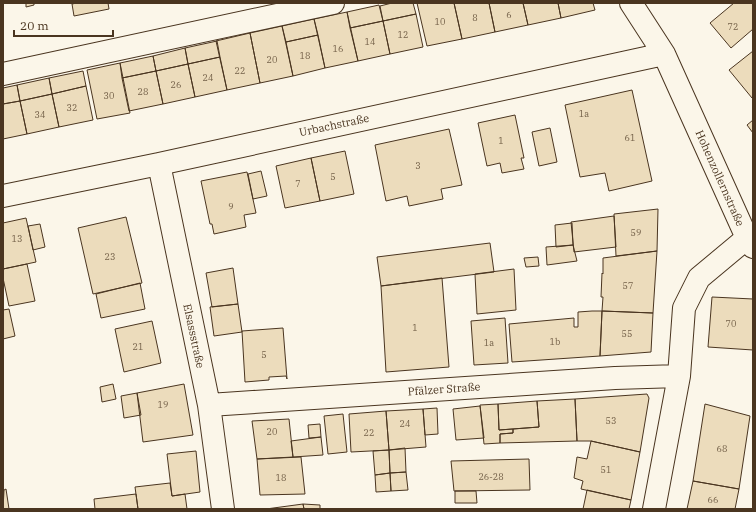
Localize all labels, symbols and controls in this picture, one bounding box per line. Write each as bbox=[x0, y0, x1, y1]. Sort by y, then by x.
house number: 6 bbox=[506, 9, 512, 20]
scale bar bbox=[14, 12, 113, 38]
house number: 8 bbox=[472, 12, 478, 23]
house number: 10 bbox=[435, 16, 445, 27]
text: 20 m bbox=[20, 18, 49, 33]
house number: 72 bbox=[728, 21, 738, 32]
house number: 12 bbox=[398, 29, 408, 40]
house number: 14 bbox=[365, 36, 375, 47]
house number: 16 bbox=[333, 43, 343, 54]
house number: 18 bbox=[300, 50, 310, 61]
house number: 20 bbox=[267, 54, 277, 65]
house number: 22 bbox=[235, 65, 245, 76]
house number: 24 bbox=[203, 72, 213, 83]
house number: 26 bbox=[171, 79, 181, 90]
house number: 28 bbox=[138, 86, 148, 97]
house number: 30 bbox=[104, 90, 114, 101]
house number: 32 bbox=[67, 102, 77, 113]
house number: 1a bbox=[579, 108, 589, 119]
house number: 34 bbox=[35, 109, 45, 120]
street label: Urbachstraße bbox=[298, 111, 370, 139]
street label: Hohenzollernstraße bbox=[693, 128, 748, 228]
house number: 61 bbox=[625, 132, 635, 143]
house number: 1 bbox=[498, 135, 504, 146]
house number: 3 bbox=[415, 160, 421, 171]
house number: 5 bbox=[330, 171, 336, 182]
house number: 7 bbox=[295, 178, 301, 189]
house number: 9 bbox=[228, 201, 234, 212]
house number: 59 bbox=[631, 227, 641, 238]
house number: 13 bbox=[12, 233, 22, 244]
house number: 23 bbox=[105, 251, 115, 262]
house number: 57 bbox=[623, 280, 633, 291]
street label: Elsassstraße bbox=[180, 303, 208, 370]
house number: 70 bbox=[726, 318, 736, 329]
house number: 1 bbox=[412, 322, 418, 333]
house number: 55 bbox=[622, 328, 632, 339]
house number: 1b bbox=[550, 336, 560, 347]
house number: 1a bbox=[484, 337, 494, 348]
house number: 21 bbox=[133, 341, 143, 352]
house number: 5 bbox=[261, 349, 267, 360]
street label: Pfälzer Straße bbox=[407, 379, 481, 399]
house number: 19 bbox=[158, 399, 168, 410]
house number: 53 bbox=[606, 415, 616, 426]
house number: 24 bbox=[400, 418, 410, 429]
house number: 20 bbox=[267, 426, 277, 437]
house number: 22 bbox=[364, 427, 374, 438]
house number: 68 bbox=[717, 443, 727, 454]
house number: 51 bbox=[601, 464, 611, 475]
house number: 26-28 bbox=[478, 471, 504, 482]
house number: 18 bbox=[276, 472, 286, 483]
house number: 66 bbox=[708, 494, 718, 505]

